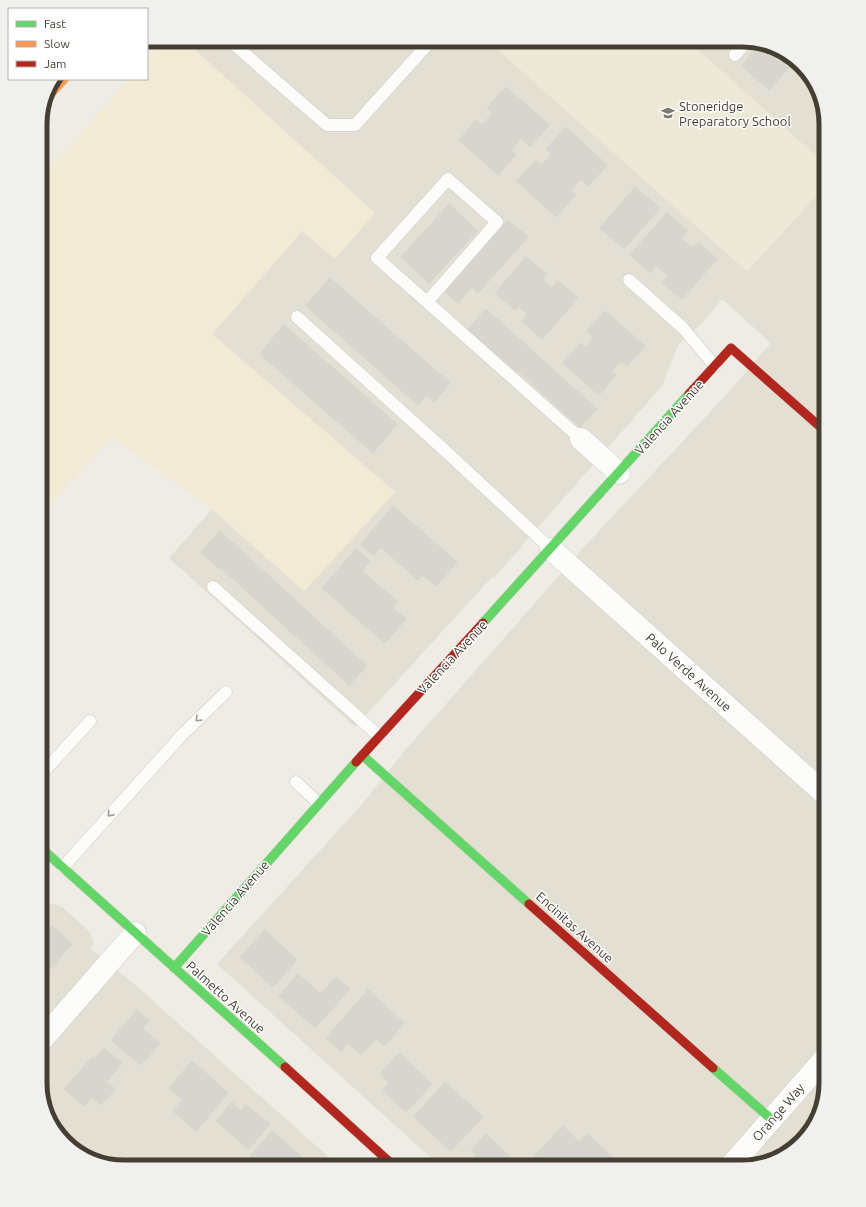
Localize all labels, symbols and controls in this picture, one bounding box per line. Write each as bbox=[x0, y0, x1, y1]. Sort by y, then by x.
legend bbox=[8, 8, 148, 80]
text: Fast bbox=[44, 17, 66, 30]
text: Slow bbox=[44, 37, 70, 50]
text: Jam bbox=[44, 57, 66, 70]
place label: Stoneridge Preparatory School bbox=[679, 99, 791, 128]
school or university icon: Stoneridge Preparatory School bbox=[660, 105, 676, 121]
street label: Valencia Avenue bbox=[632, 377, 706, 457]
street label: Valencia Avenue bbox=[414, 617, 490, 697]
street label: Palo Verde Avenue bbox=[644, 630, 734, 714]
one-way arrow bbox=[195, 714, 203, 722]
one-way arrow bbox=[108, 810, 115, 817]
street label: Valencia Avenue bbox=[198, 857, 272, 939]
street label: Encinitas Avenue bbox=[534, 889, 616, 965]
street label: Palmetto Avenue bbox=[184, 958, 268, 1036]
street label: Orange Way bbox=[749, 1080, 807, 1144]

